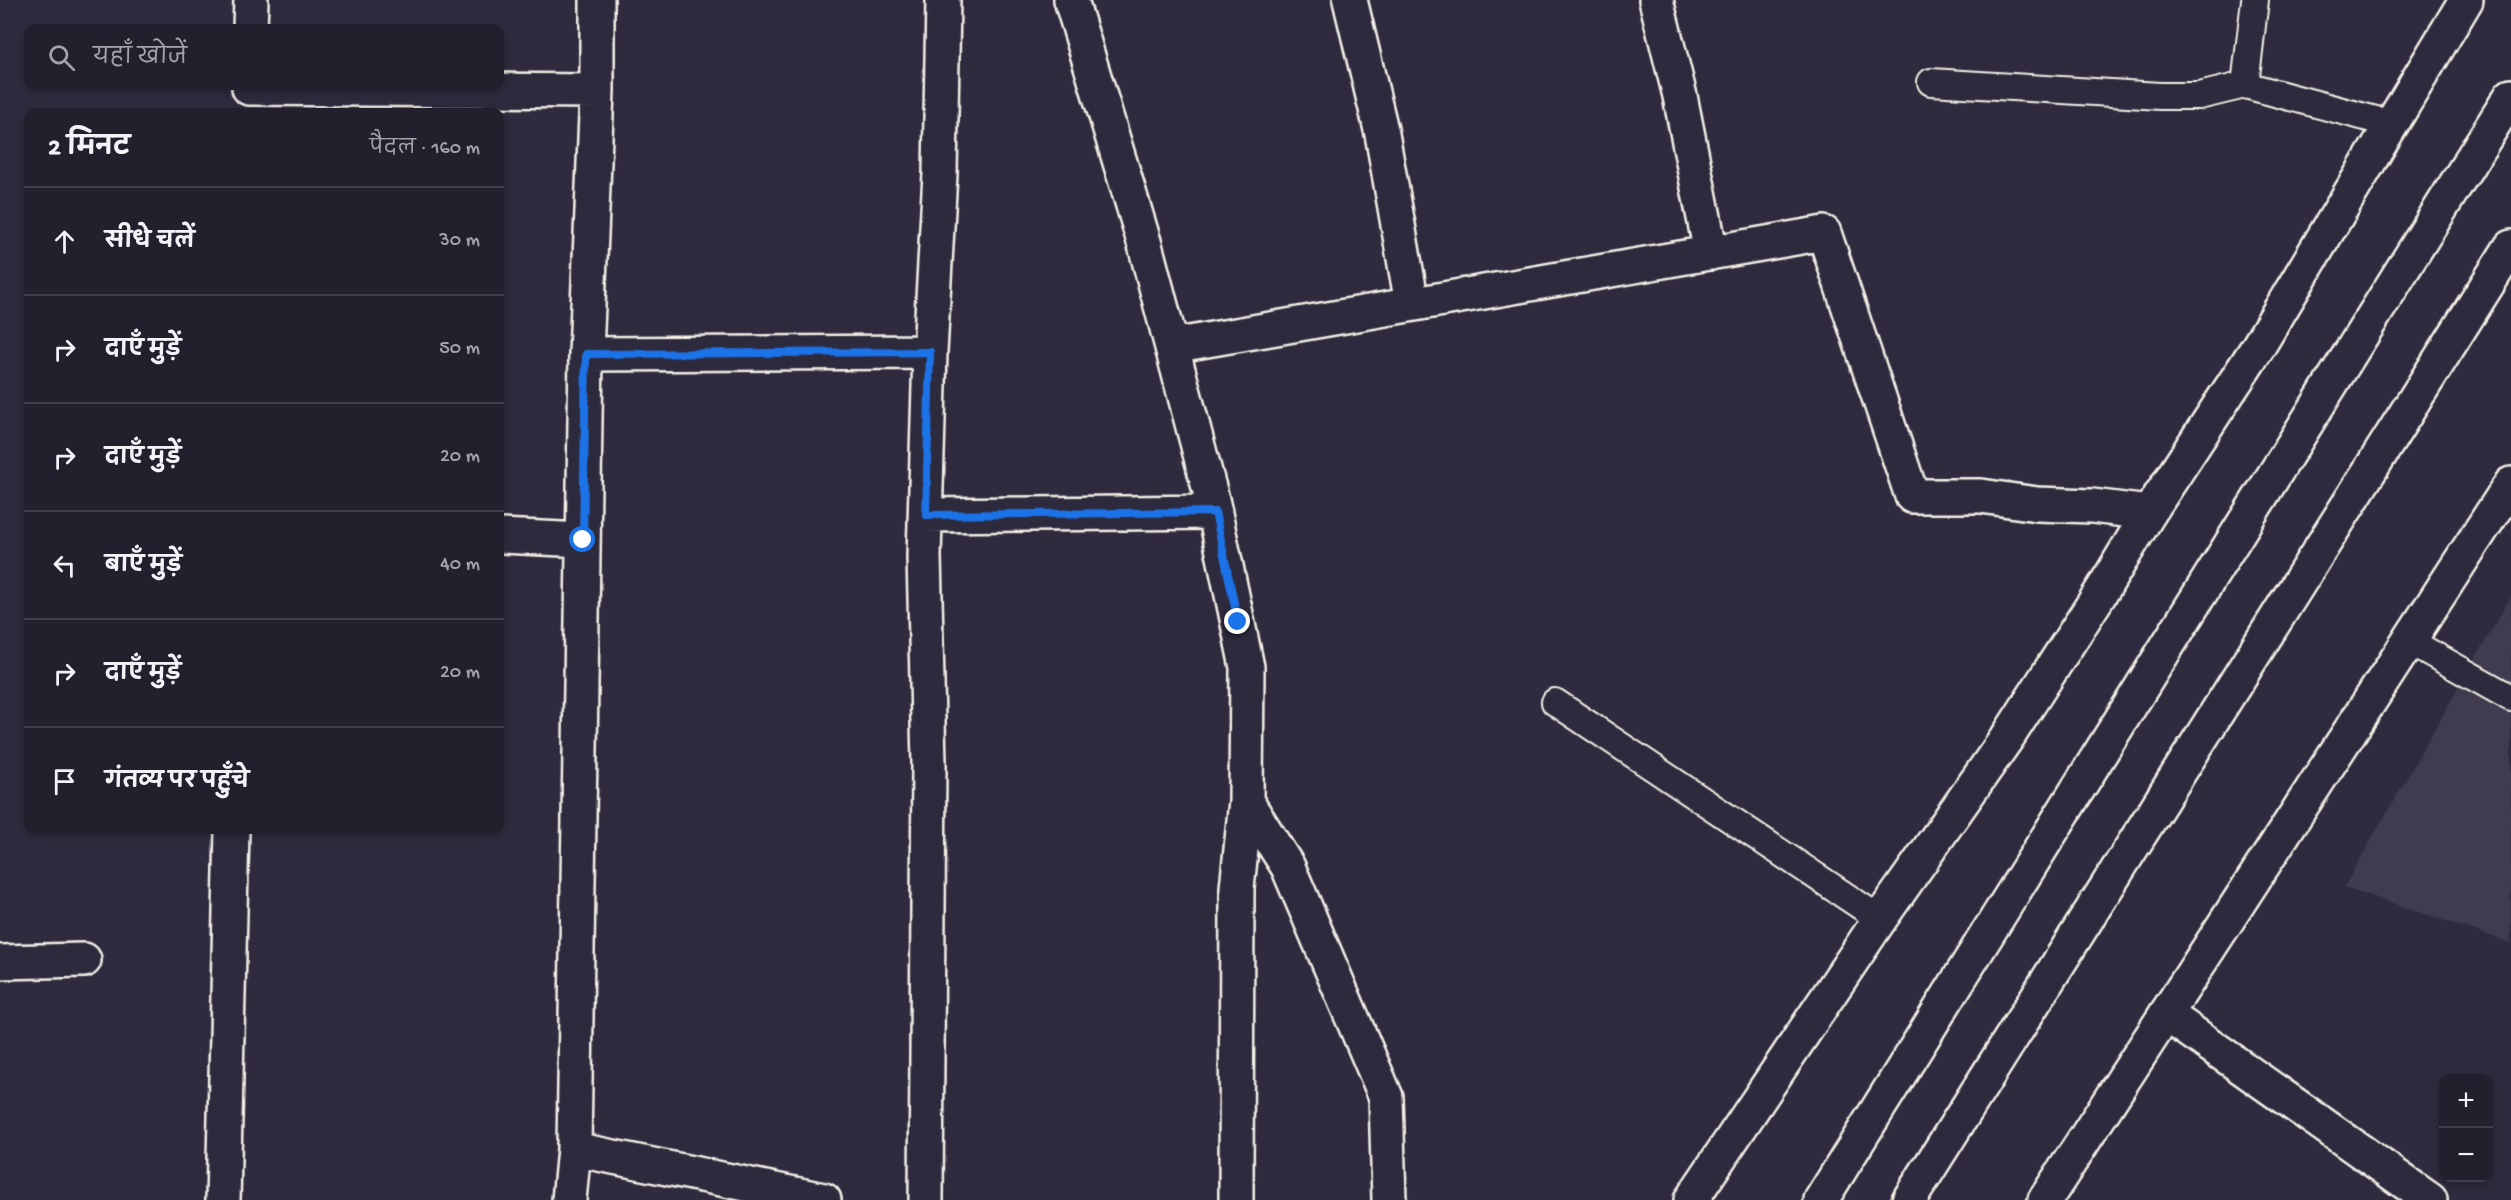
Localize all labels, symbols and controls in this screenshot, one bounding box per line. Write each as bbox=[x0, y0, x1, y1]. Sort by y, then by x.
search box bbox=[24, 24, 504, 90]
icon: search bbox=[45, 41, 78, 74]
text: यहाँ खोजें bbox=[93, 46, 187, 72]
text: 2 मिनट bbox=[48, 134, 130, 165]
text: पैदल · 160 m bbox=[369, 138, 480, 161]
icon: ahead bbox=[48, 225, 81, 258]
text: सीधे चलें bbox=[105, 230, 195, 256]
text: 30 m bbox=[439, 230, 480, 253]
icon: right bbox=[48, 333, 81, 366]
text: दाएँ मुड़ें bbox=[105, 338, 181, 364]
text: 50 m bbox=[439, 338, 480, 361]
icon: right bbox=[48, 441, 81, 474]
text: दाएँ मुड़ें bbox=[105, 446, 181, 472]
text: 20 m bbox=[440, 446, 480, 469]
route start bbox=[569, 526, 595, 552]
icon: left bbox=[48, 549, 81, 582]
text: बाएँ मुड़ें bbox=[105, 554, 182, 580]
text: 40 m bbox=[440, 554, 480, 577]
route end bbox=[1224, 608, 1250, 634]
icon: right bbox=[48, 657, 81, 690]
text: दाएँ मुड़ें bbox=[105, 662, 181, 688]
text: 20 m bbox=[440, 662, 480, 685]
icon: arrive bbox=[48, 765, 81, 798]
text: गंतव्य पर पहुँचे bbox=[105, 770, 249, 796]
map controls bbox=[2439, 1074, 2493, 1182]
button: + bbox=[2439, 1074, 2493, 1128]
button: − bbox=[2439, 1128, 2493, 1182]

